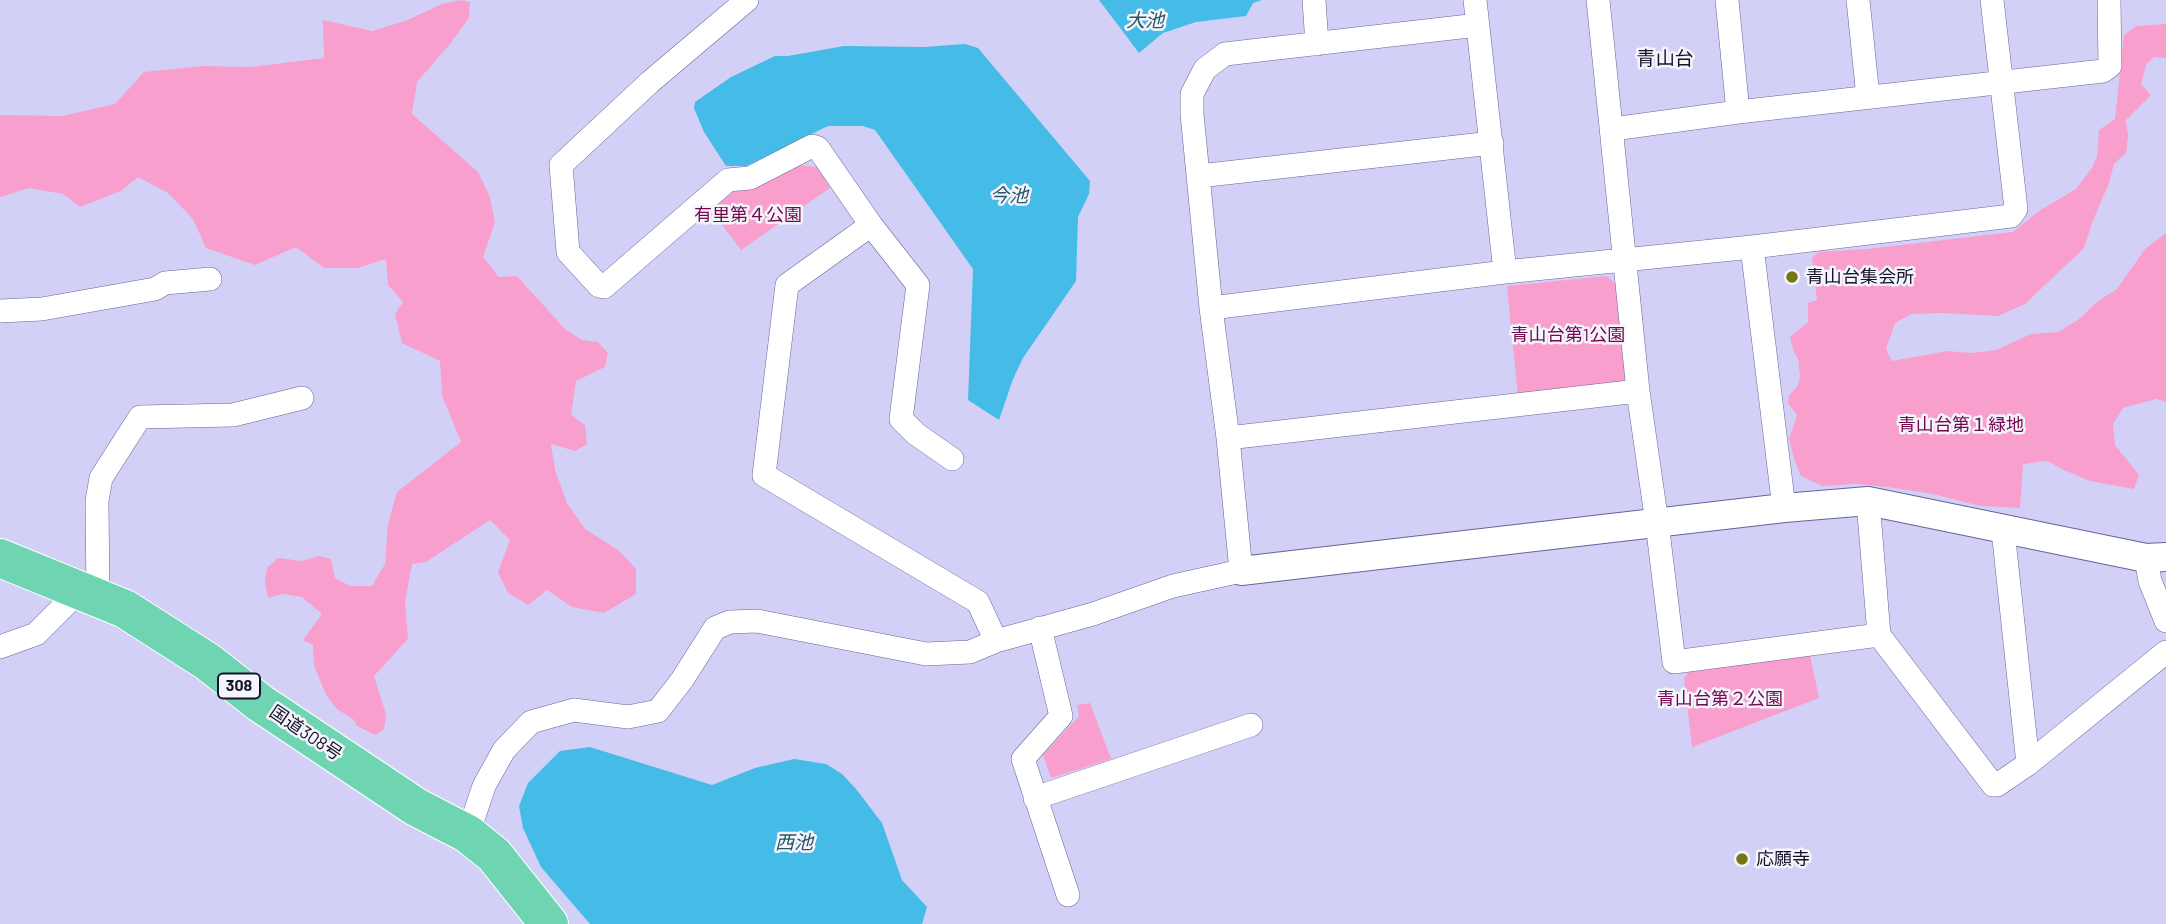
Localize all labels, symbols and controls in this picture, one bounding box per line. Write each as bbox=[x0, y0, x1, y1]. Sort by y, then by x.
water label: 大池 bbox=[1126, 10, 1164, 32]
district label: 青山台 bbox=[1637, 48, 1693, 70]
water label: 今池 bbox=[990, 185, 1028, 207]
park label: 有里第４公園 bbox=[694, 204, 802, 226]
place label: 青山台集会所 bbox=[1806, 266, 1914, 288]
marker: 青山台集会所 bbox=[1784, 269, 1800, 285]
park label: 青山台第1公園 bbox=[1511, 324, 1625, 346]
park label: 青山台第１緑地 bbox=[1898, 414, 2024, 436]
road number: 308 bbox=[218, 674, 260, 698]
park label: 青山台第２公園 bbox=[1657, 688, 1783, 710]
street label: 国道308号 bbox=[266, 701, 346, 765]
water label: 西池 bbox=[775, 832, 813, 854]
place label: 応願寺 bbox=[1756, 848, 1810, 870]
marker: 応願寺 bbox=[1734, 851, 1750, 867]

